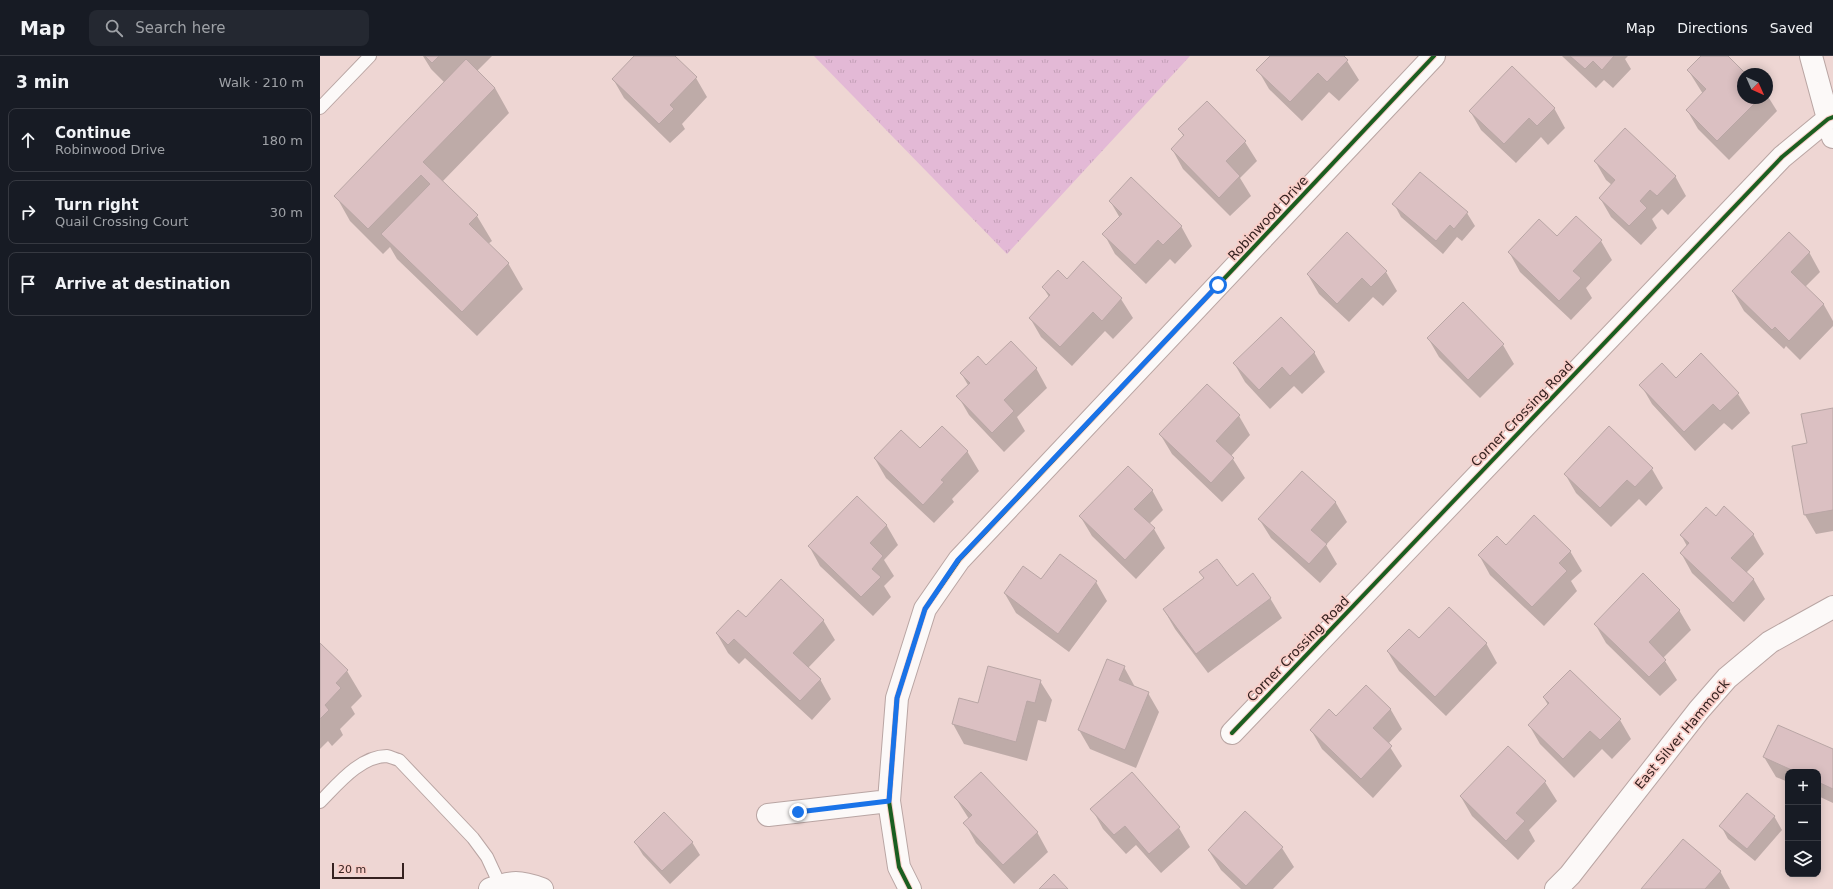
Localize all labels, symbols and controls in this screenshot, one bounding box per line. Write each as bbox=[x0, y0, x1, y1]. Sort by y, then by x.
search box bbox=[89, 10, 369, 46]
text: Map bbox=[20, 17, 65, 39]
icon: search bbox=[103, 17, 125, 39]
text: Search here bbox=[135, 19, 225, 37]
text: Map bbox=[1626, 20, 1655, 36]
text: Directions bbox=[1677, 20, 1748, 36]
text: Saved bbox=[1770, 20, 1813, 36]
north arrow bbox=[1737, 68, 1773, 104]
text: 3 min bbox=[16, 72, 69, 92]
text: Walk · 210 m bbox=[219, 75, 304, 90]
text: Continue bbox=[55, 124, 131, 142]
icon: ahead bbox=[17, 129, 39, 151]
text: 180 m bbox=[261, 133, 303, 148]
text: Robinwood Drive bbox=[55, 142, 165, 157]
street label: Robinwood Drive bbox=[1225, 173, 1311, 263]
text: Turn right bbox=[55, 196, 139, 214]
icon: right bbox=[17, 201, 39, 223]
text: 30 m bbox=[270, 205, 303, 220]
text: Quail Crossing Court bbox=[55, 214, 188, 229]
icon: arrive bbox=[17, 273, 39, 295]
text: Arrive at destination bbox=[55, 275, 230, 293]
route start bbox=[1209, 276, 1227, 294]
street label: Corner Crossing Road bbox=[1468, 358, 1576, 470]
street label: Corner Crossing Road bbox=[1244, 593, 1352, 705]
street label: East Silver Hammock bbox=[1632, 676, 1733, 792]
map controls bbox=[1785, 769, 1821, 877]
button: + bbox=[1785, 769, 1821, 805]
route end bbox=[789, 803, 807, 821]
button: − bbox=[1785, 805, 1821, 841]
button: layers bbox=[1785, 841, 1821, 877]
scale bar bbox=[332, 861, 404, 880]
text: 20 m bbox=[338, 863, 366, 876]

